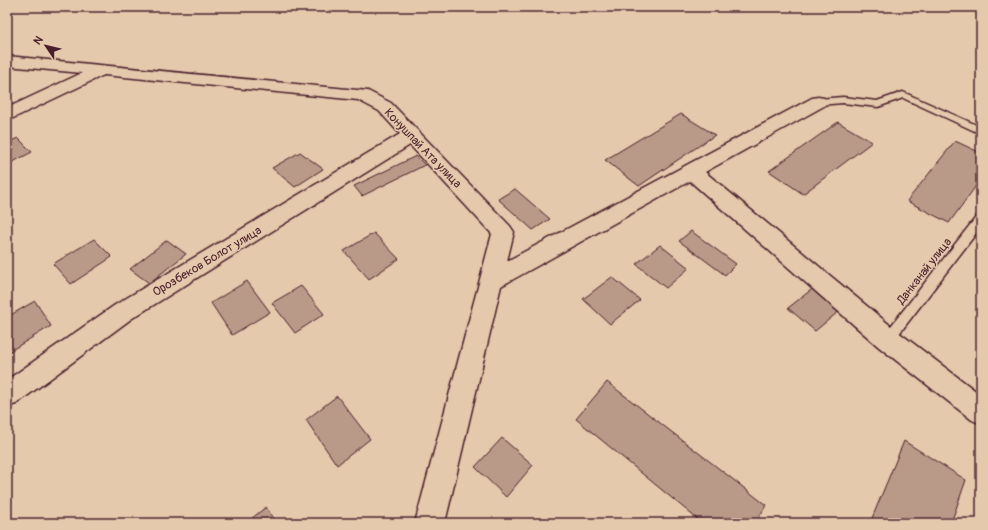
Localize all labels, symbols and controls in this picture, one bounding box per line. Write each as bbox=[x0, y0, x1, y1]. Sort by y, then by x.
north arrow bbox=[26, 26, 66, 66]
text: N bbox=[31, 33, 46, 47]
street label: Конушпай Ата улица bbox=[381, 105, 465, 192]
street label: Орозбеков Болот улица bbox=[150, 223, 265, 300]
street label: Данканай улица bbox=[893, 235, 955, 308]

